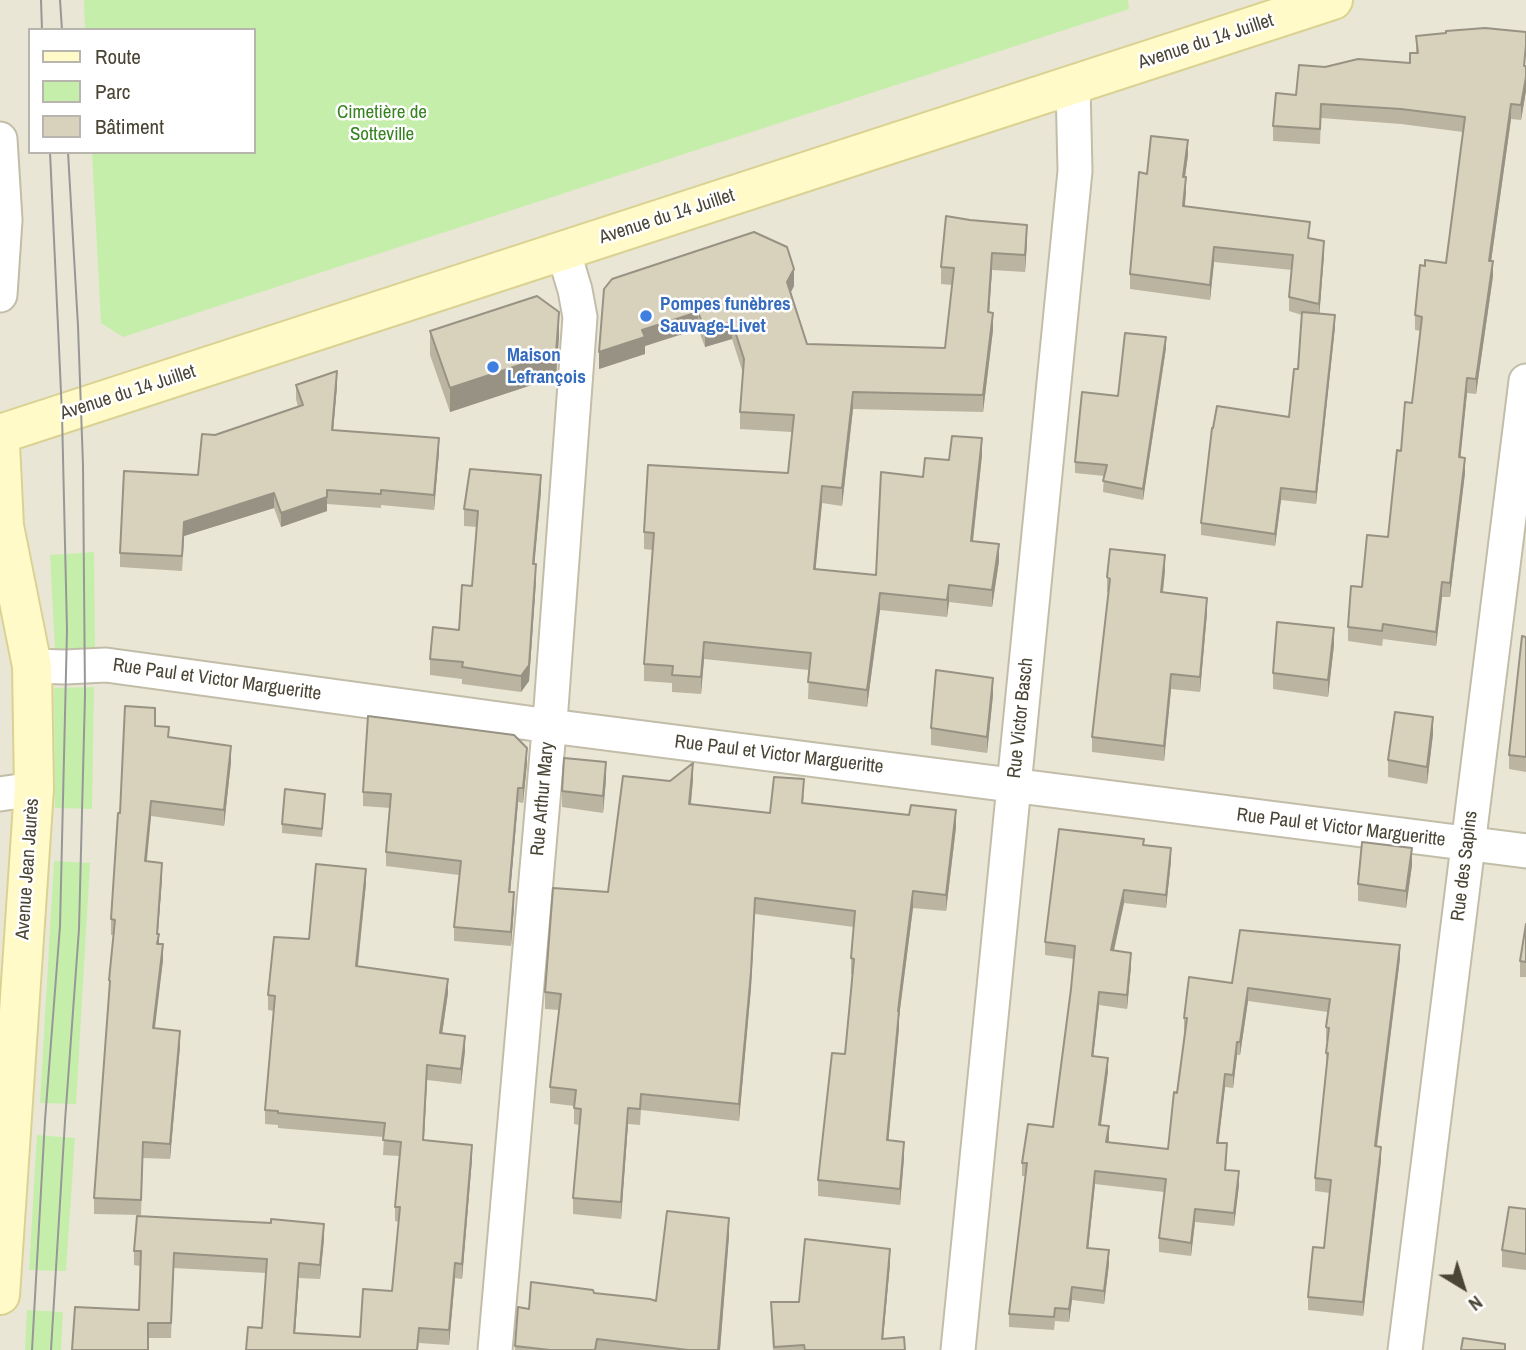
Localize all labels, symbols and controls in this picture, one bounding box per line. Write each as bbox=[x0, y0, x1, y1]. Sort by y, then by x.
street label: Avenue du 14 Juillet bbox=[1135, 9, 1277, 75]
legend bbox=[28, 28, 256, 154]
text: Route bbox=[95, 42, 141, 71]
text: Parc bbox=[95, 77, 130, 106]
park label: Cimetière de Sotteville bbox=[337, 102, 427, 146]
text: Bâtiment bbox=[95, 112, 164, 141]
street label: Avenue du 14 Juillet bbox=[596, 184, 738, 250]
place label: Pompes funèbres Sauvage-Livet bbox=[660, 294, 791, 338]
marker: Pompes funèbres Sauvage-Livet bbox=[638, 308, 654, 324]
place label: Maison Lefrançois bbox=[507, 345, 586, 389]
marker: Maison Lefrançois bbox=[485, 359, 501, 375]
street label: Avenue du 14 Juillet bbox=[57, 360, 199, 426]
street label: Rue Paul et Victor Margueritte bbox=[111, 654, 323, 706]
street label: Rue Victor Basch bbox=[1003, 657, 1039, 779]
street label: Rue Paul et Victor Margueritte bbox=[673, 731, 885, 779]
street label: Rue Arthur Mary bbox=[527, 741, 559, 857]
street label: Avenue Jean Jaurès bbox=[12, 797, 44, 941]
street label: Rue Paul et Victor Margueritte bbox=[1235, 804, 1447, 852]
street label: Rue des Sapins bbox=[1447, 810, 1483, 922]
north arrow bbox=[1428, 1252, 1498, 1322]
text: N bbox=[1463, 1290, 1488, 1317]

